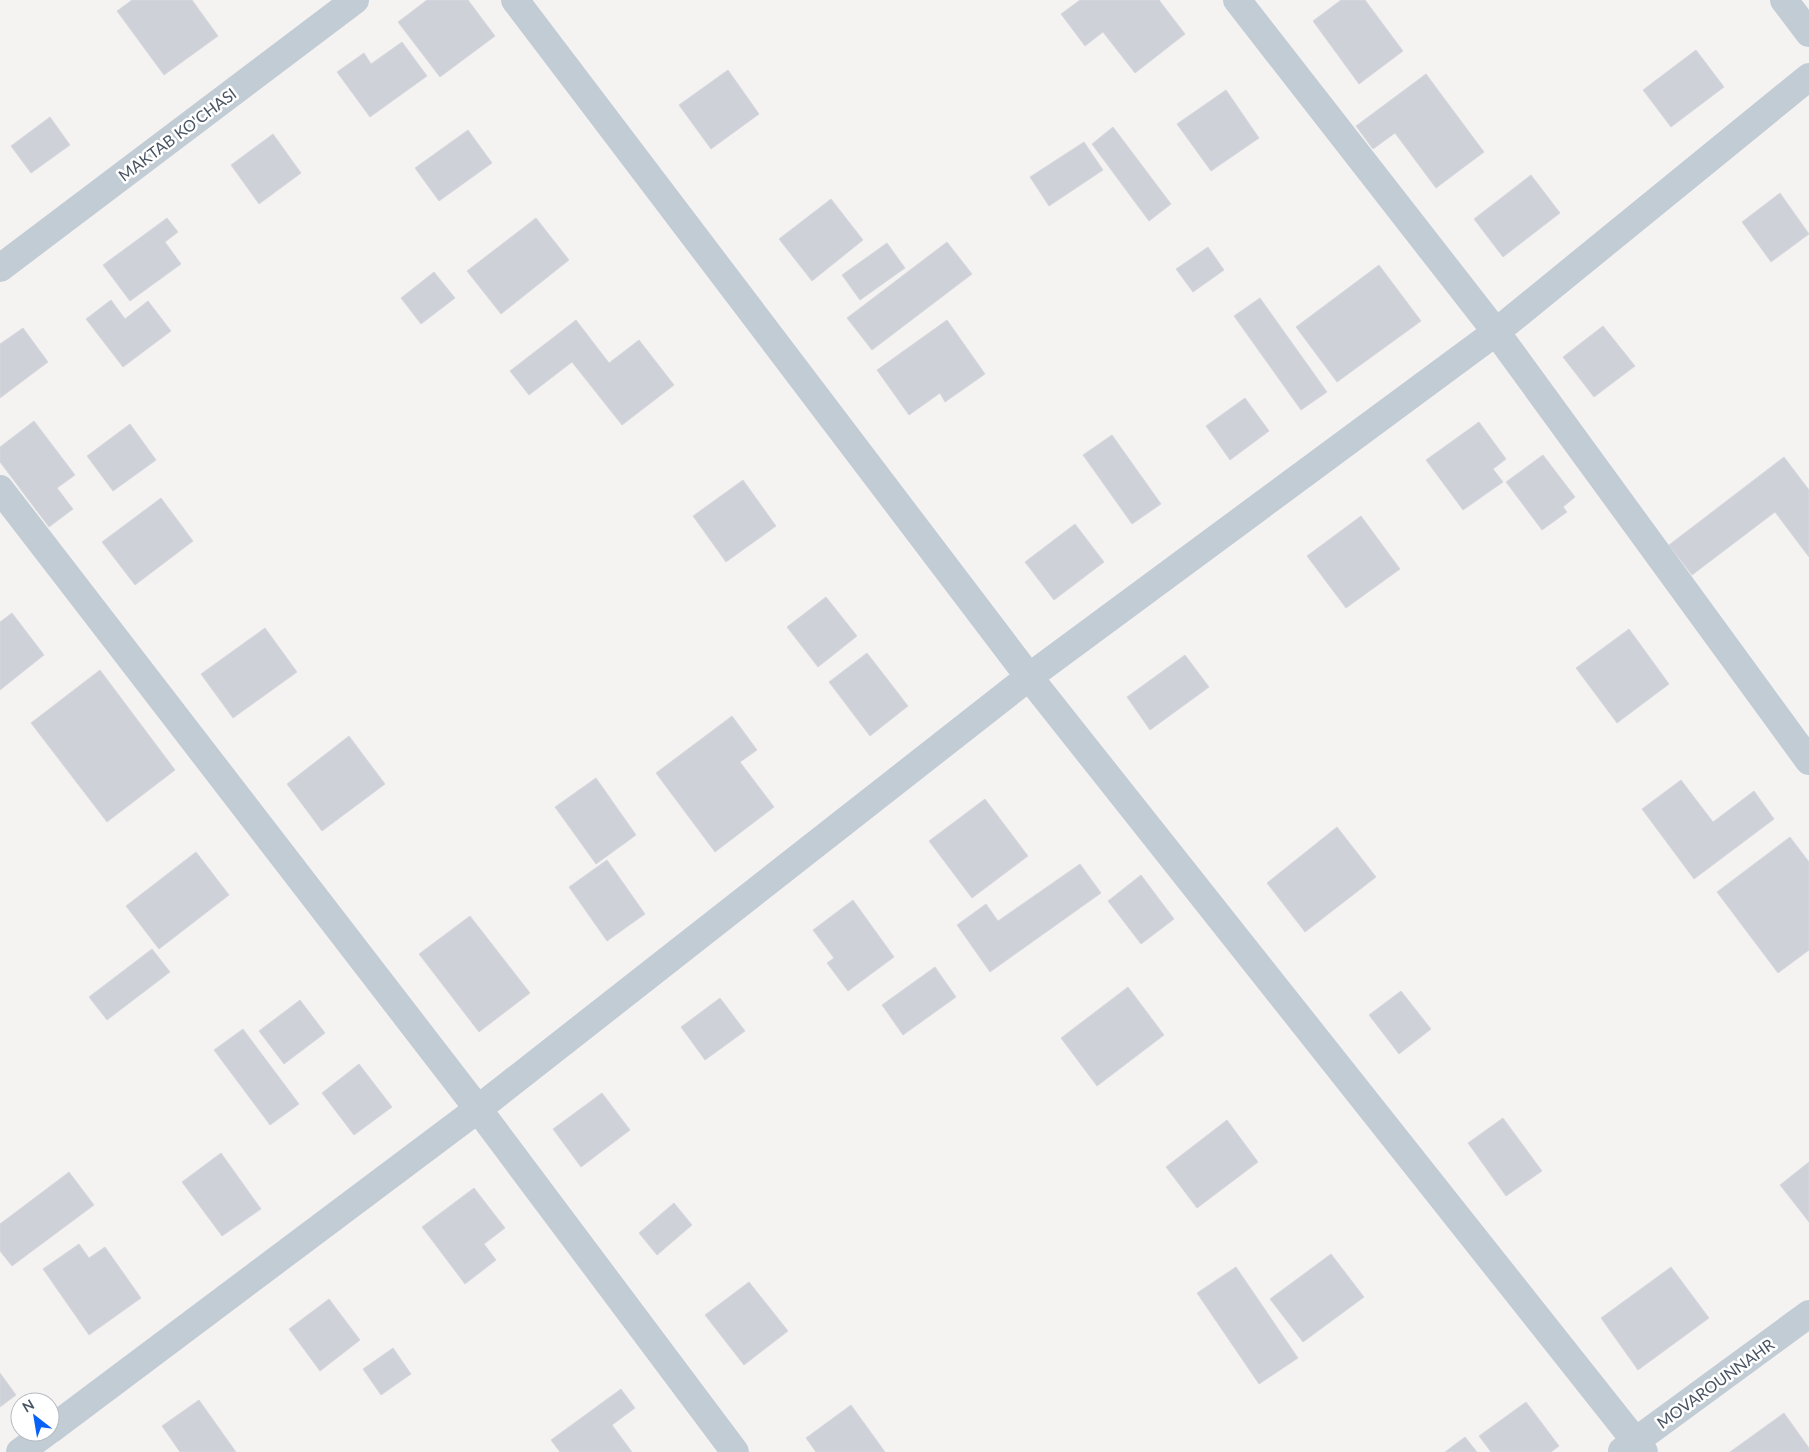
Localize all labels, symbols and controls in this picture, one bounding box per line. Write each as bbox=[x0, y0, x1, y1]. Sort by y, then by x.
street label: MAKTAB KO'CHASI bbox=[114, 83, 240, 185]
street label: MOVAROUNNAHR bbox=[1653, 1334, 1777, 1432]
north arrow bbox=[10, 1392, 60, 1442]
text: N bbox=[19, 1395, 37, 1415]

